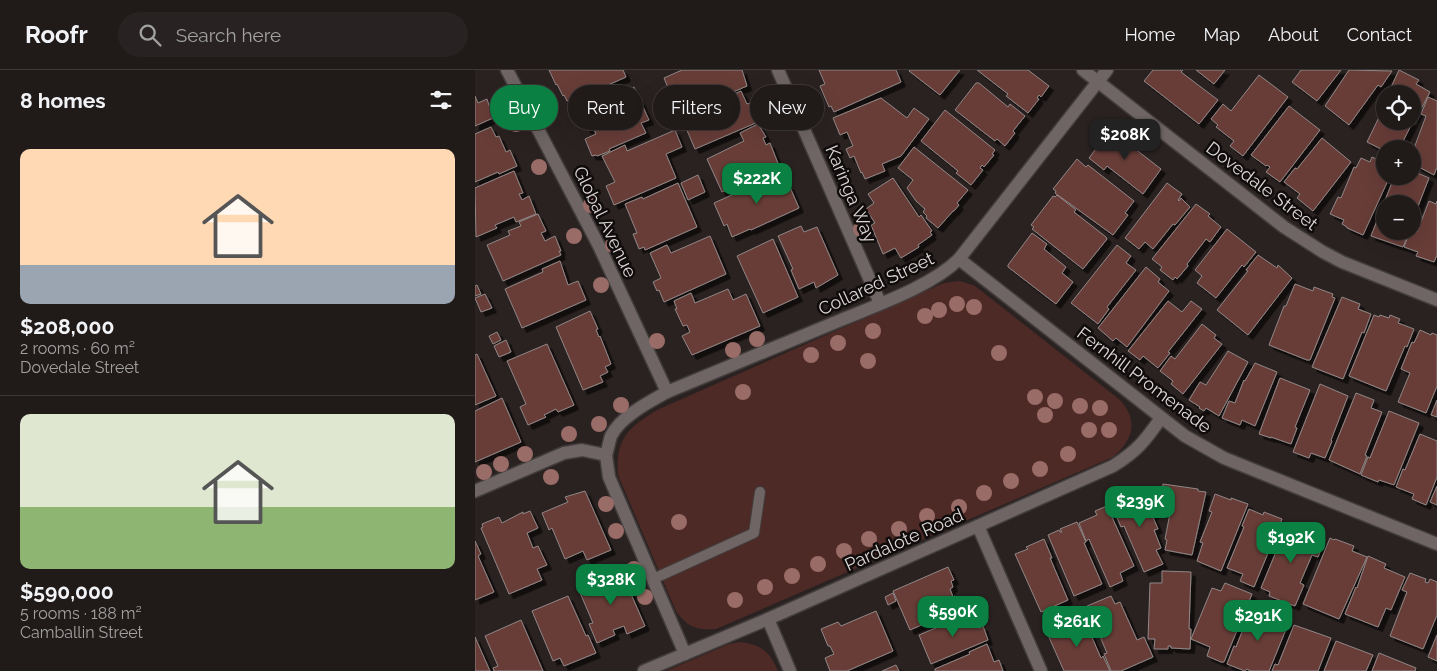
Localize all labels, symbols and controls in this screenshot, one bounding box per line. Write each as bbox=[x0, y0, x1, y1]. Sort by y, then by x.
search box bbox=[118, 12, 468, 57]
text: Roofr bbox=[25, 20, 88, 49]
icon: search bbox=[136, 21, 164, 49]
text: Search here bbox=[176, 24, 281, 46]
text: Home bbox=[1124, 24, 1175, 45]
text: Map bbox=[1203, 24, 1240, 45]
text: About bbox=[1268, 24, 1319, 45]
text: Contact bbox=[1347, 24, 1412, 45]
chip: Buy bbox=[490, 85, 558, 130]
chip: Rent bbox=[568, 85, 643, 130]
chip: Filters bbox=[653, 85, 740, 130]
chip: New bbox=[750, 85, 824, 130]
map controls bbox=[1376, 85, 1421, 240]
button: locate bbox=[1376, 85, 1421, 130]
icon: filters bbox=[427, 86, 455, 114]
text: 8 homes bbox=[20, 88, 106, 113]
pin: $208K bbox=[1090, 118, 1160, 161]
text: $208K bbox=[1100, 125, 1150, 144]
street label: Dovedale Street bbox=[1202, 137, 1322, 234]
button: + bbox=[1376, 140, 1421, 185]
street label: Karinga Way bbox=[821, 142, 882, 246]
pin: $222K bbox=[722, 162, 792, 205]
street label: Global Avenue bbox=[569, 163, 642, 281]
text: $222K bbox=[733, 169, 781, 188]
icon: home bbox=[193, 181, 283, 271]
button: − bbox=[1376, 195, 1421, 240]
street label: Collared Street bbox=[815, 248, 937, 319]
text: $208,000 bbox=[20, 314, 114, 339]
street label: Fernhill Promenade bbox=[1073, 322, 1216, 437]
text: 2 rooms · 60 m² bbox=[20, 339, 135, 358]
text: Dovedale Street bbox=[20, 358, 139, 377]
icon: home bbox=[193, 447, 283, 537]
pin: $239K bbox=[1105, 486, 1175, 528]
text: $239K bbox=[1116, 492, 1164, 511]
street label: Pardalote Road bbox=[841, 504, 966, 575]
pin: $192K bbox=[1256, 522, 1326, 564]
text: $192K bbox=[1267, 528, 1315, 547]
pin: $328K bbox=[576, 564, 646, 606]
text: $328K bbox=[587, 570, 635, 589]
text: $590,000 bbox=[20, 579, 114, 604]
pin: $590K bbox=[918, 596, 988, 638]
pin: $291K bbox=[1223, 600, 1293, 642]
text: $590K bbox=[929, 602, 977, 621]
text: 5 rooms · 188 m² bbox=[20, 604, 142, 623]
pin: $261K bbox=[1042, 606, 1112, 648]
text: $291K bbox=[1234, 606, 1282, 625]
text: $261K bbox=[1053, 612, 1101, 631]
text: Camballin Street bbox=[20, 623, 143, 642]

